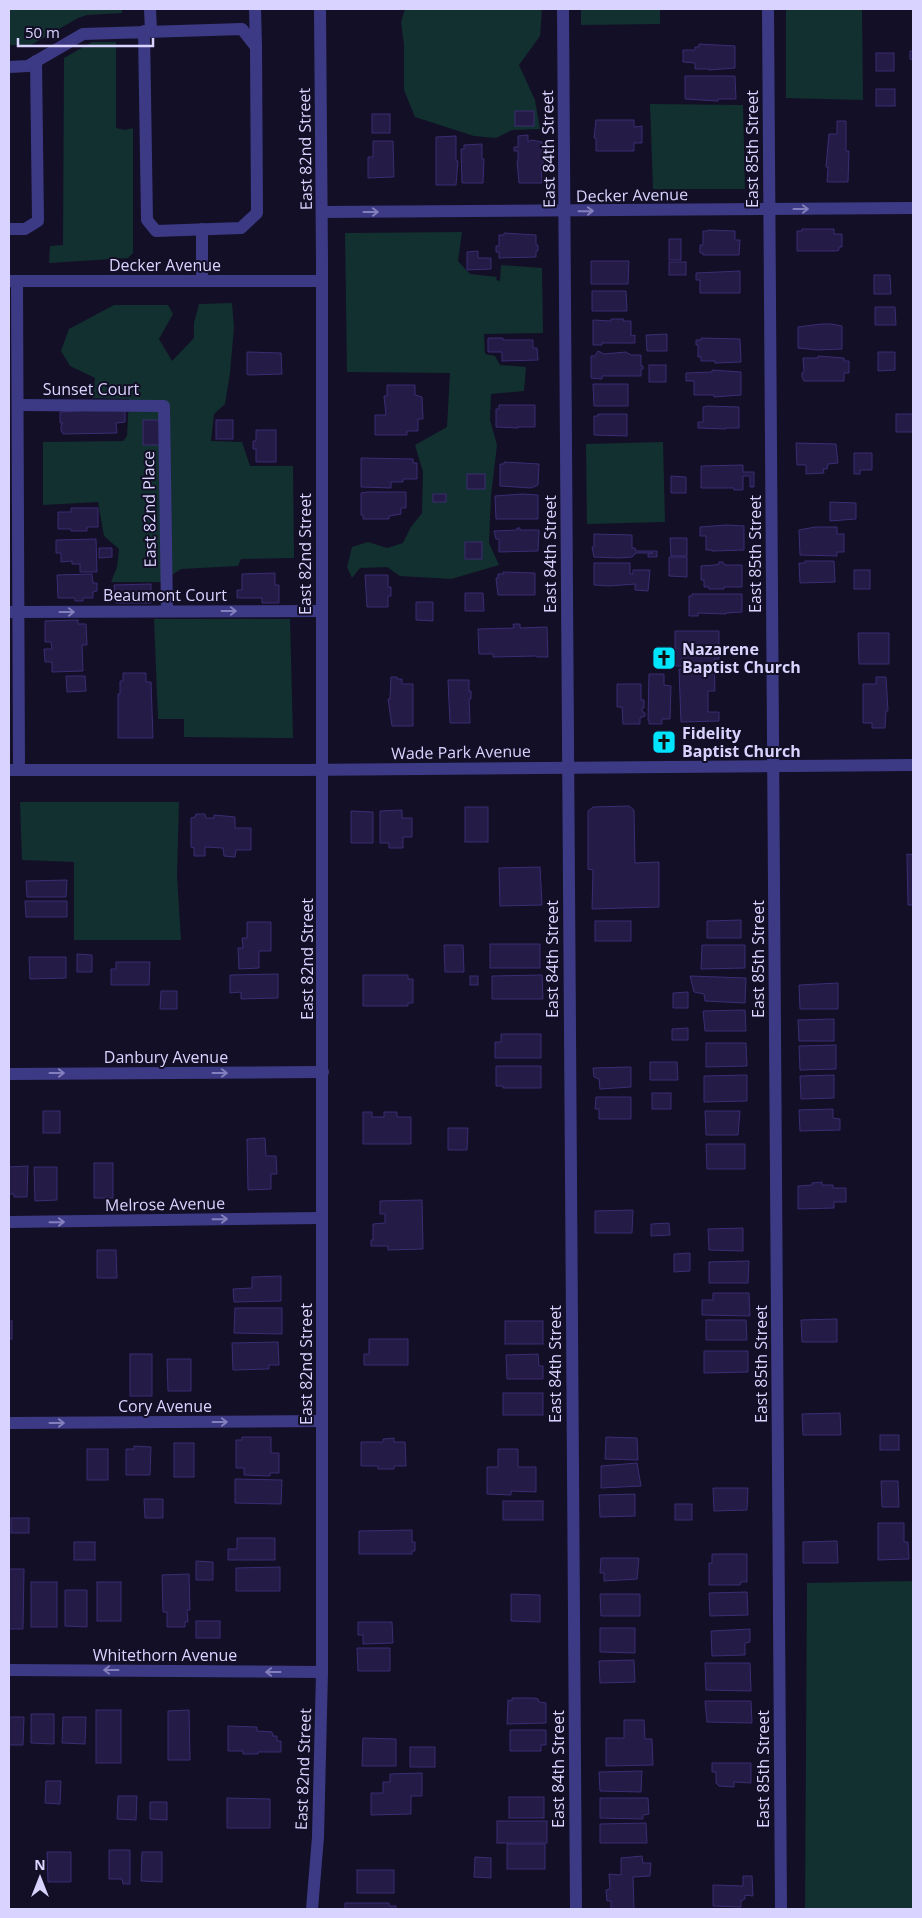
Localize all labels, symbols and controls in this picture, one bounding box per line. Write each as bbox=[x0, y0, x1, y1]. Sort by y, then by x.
scale bar bbox=[18, 15, 152, 47]
text: 50 m bbox=[25, 22, 60, 42]
street label: East 82nd Street bbox=[293, 88, 317, 210]
street label: East 84th Street bbox=[536, 90, 560, 208]
street label: East 85th Street bbox=[741, 90, 763, 208]
street label: Decker Avenue bbox=[576, 183, 688, 207]
one-way arrow bbox=[792, 204, 808, 214]
one-way arrow bbox=[577, 206, 593, 216]
one-way arrow bbox=[362, 207, 378, 217]
street label: Decker Avenue bbox=[109, 254, 221, 276]
street label: Sunset Court bbox=[43, 378, 140, 400]
street label: East 82nd Place bbox=[137, 451, 161, 567]
street label: East 82nd Street bbox=[294, 493, 316, 615]
street label: East 84th Street bbox=[539, 495, 561, 613]
street label: East 85th Street bbox=[744, 495, 766, 613]
street label: Beaumont Court bbox=[103, 584, 227, 606]
one-way arrow bbox=[220, 606, 237, 616]
one-way arrow bbox=[58, 607, 74, 617]
place label: Nazarene Baptist Church bbox=[682, 638, 801, 678]
church icon: Nazarene Baptist Church bbox=[651, 645, 677, 671]
place label: Fidelity Baptist Church bbox=[682, 722, 801, 762]
church icon: Fidelity Baptist Church bbox=[651, 729, 677, 755]
street label: Wade Park Avenue bbox=[391, 740, 531, 764]
street label: East 82nd Street bbox=[296, 898, 318, 1020]
street label: East 84th Street bbox=[541, 900, 563, 1018]
street label: East 85th Street bbox=[747, 900, 769, 1018]
street label: Danbury Avenue bbox=[104, 1046, 228, 1068]
one-way arrow bbox=[212, 1068, 228, 1077]
one-way arrow bbox=[49, 1069, 65, 1078]
street label: Melrose Avenue bbox=[105, 1192, 225, 1216]
one-way arrow bbox=[212, 1214, 228, 1224]
one-way arrow bbox=[49, 1217, 65, 1227]
street label: East 82nd Street bbox=[295, 1303, 317, 1425]
street label: East 84th Street bbox=[544, 1305, 566, 1423]
street label: East 85th Street bbox=[750, 1305, 772, 1423]
street label: Cory Avenue bbox=[118, 1395, 212, 1417]
one-way arrow bbox=[212, 1417, 228, 1426]
one-way arrow bbox=[49, 1418, 65, 1428]
street label: Whitethorn Avenue bbox=[93, 1644, 237, 1666]
one-way arrow bbox=[103, 1665, 119, 1675]
one-way arrow bbox=[265, 1667, 281, 1676]
street label: East 82nd Street bbox=[290, 1707, 316, 1830]
street label: East 84th Street bbox=[547, 1710, 569, 1828]
street label: East 85th Street bbox=[752, 1710, 774, 1828]
north arrow bbox=[15, 1853, 65, 1903]
text: N bbox=[34, 1855, 46, 1874]

